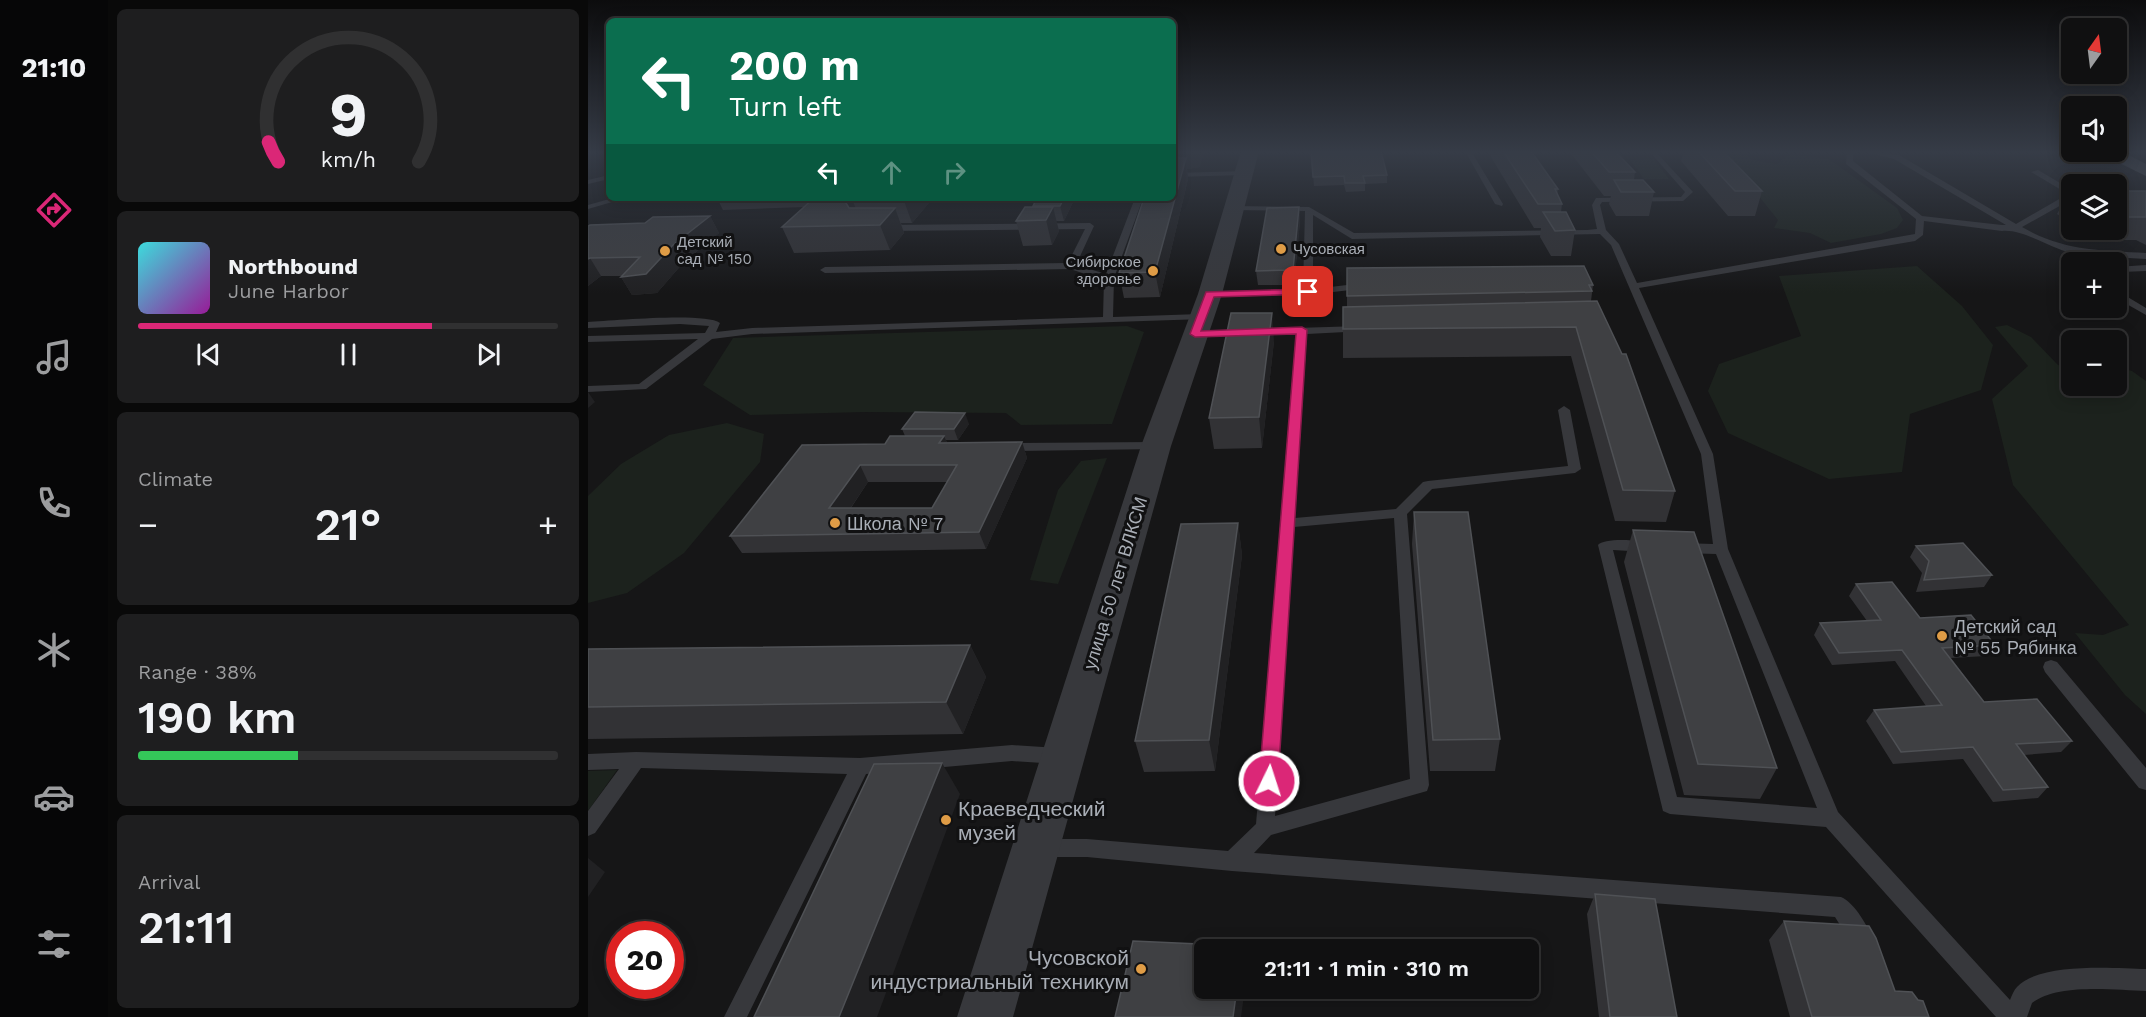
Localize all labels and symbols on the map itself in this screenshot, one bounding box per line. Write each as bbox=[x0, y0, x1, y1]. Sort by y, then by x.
north arrow bbox=[2061, 18, 2127, 84]
place label: Детский сад № 150 bbox=[677, 233, 752, 268]
place label: Чусовская bbox=[1293, 240, 1365, 258]
marker: Чусовская bbox=[1274, 242, 1288, 256]
marker: Детский сад № 150 bbox=[658, 244, 672, 258]
place label: Сибирское здоровье bbox=[1066, 253, 1141, 288]
marker: Сибирское здоровье bbox=[1146, 264, 1160, 278]
pin bbox=[1282, 266, 1333, 317]
street label: улица 50 лет ВЛКСМ bbox=[1079, 494, 1151, 672]
place label: Школа № 7 bbox=[847, 513, 943, 534]
marker: Школа № 7 bbox=[828, 516, 842, 530]
place label: Детский сад № 55 Рябинка bbox=[1954, 616, 2078, 658]
marker: Детский сад № 55 Рябинка bbox=[1935, 629, 1949, 643]
position arrow bbox=[1237, 749, 1301, 813]
place label: Краеведческий музей bbox=[958, 796, 1105, 845]
marker: Краеведческий музей bbox=[939, 813, 953, 827]
speed limit sign: 20 bbox=[606, 921, 684, 999]
place label: Чусовской индустриальный техникум bbox=[871, 945, 1129, 994]
marker: Чусовской индустриальный техникум bbox=[1134, 962, 1148, 976]

